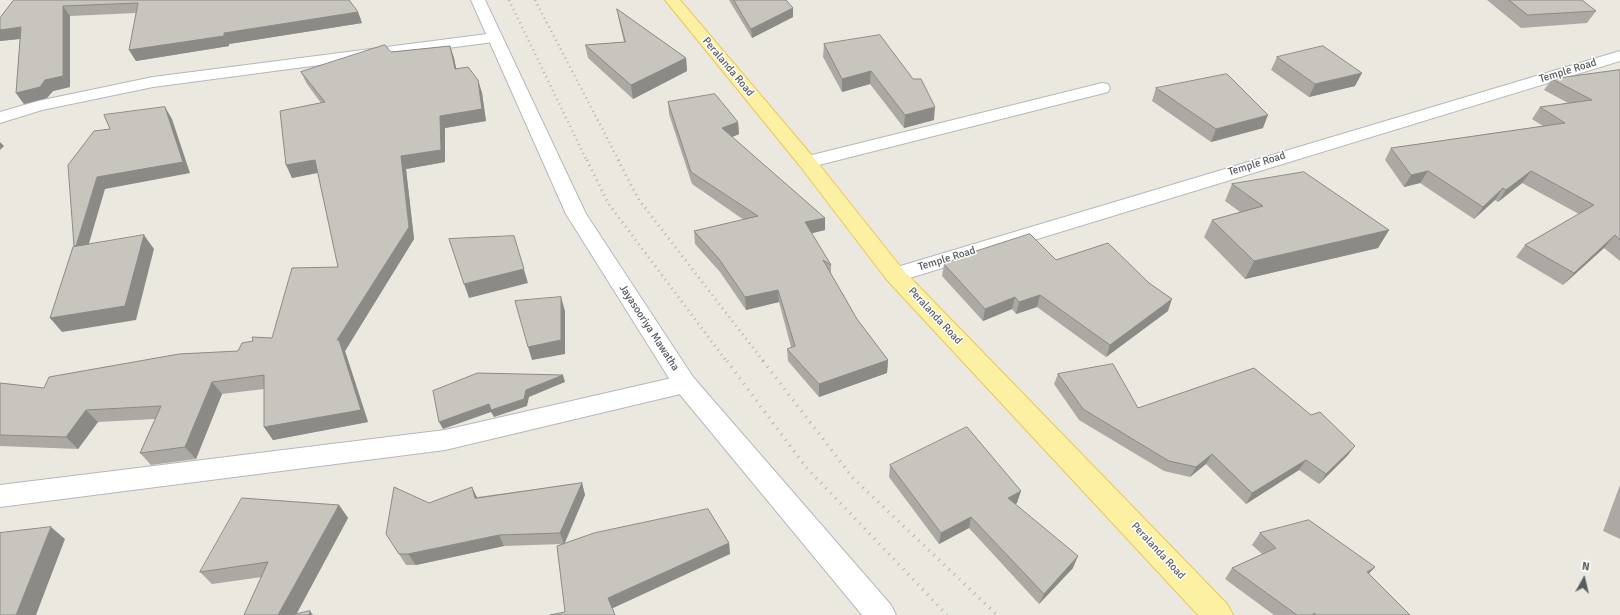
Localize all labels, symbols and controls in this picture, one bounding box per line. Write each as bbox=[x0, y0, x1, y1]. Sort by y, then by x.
street label: Peralanda Road bbox=[699, 35, 757, 99]
street label: Temple Road bbox=[1538, 56, 1598, 86]
street label: Temple Road bbox=[1227, 149, 1287, 179]
street label: Temple Road bbox=[917, 244, 977, 274]
street label: Jayasooriya Mawatha bbox=[616, 282, 682, 374]
street label: Peralanda Road bbox=[905, 285, 965, 347]
street label: Peralanda Road bbox=[1128, 520, 1188, 582]
north arrow bbox=[1564, 559, 1604, 599]
text: N bbox=[1581, 560, 1590, 574]

